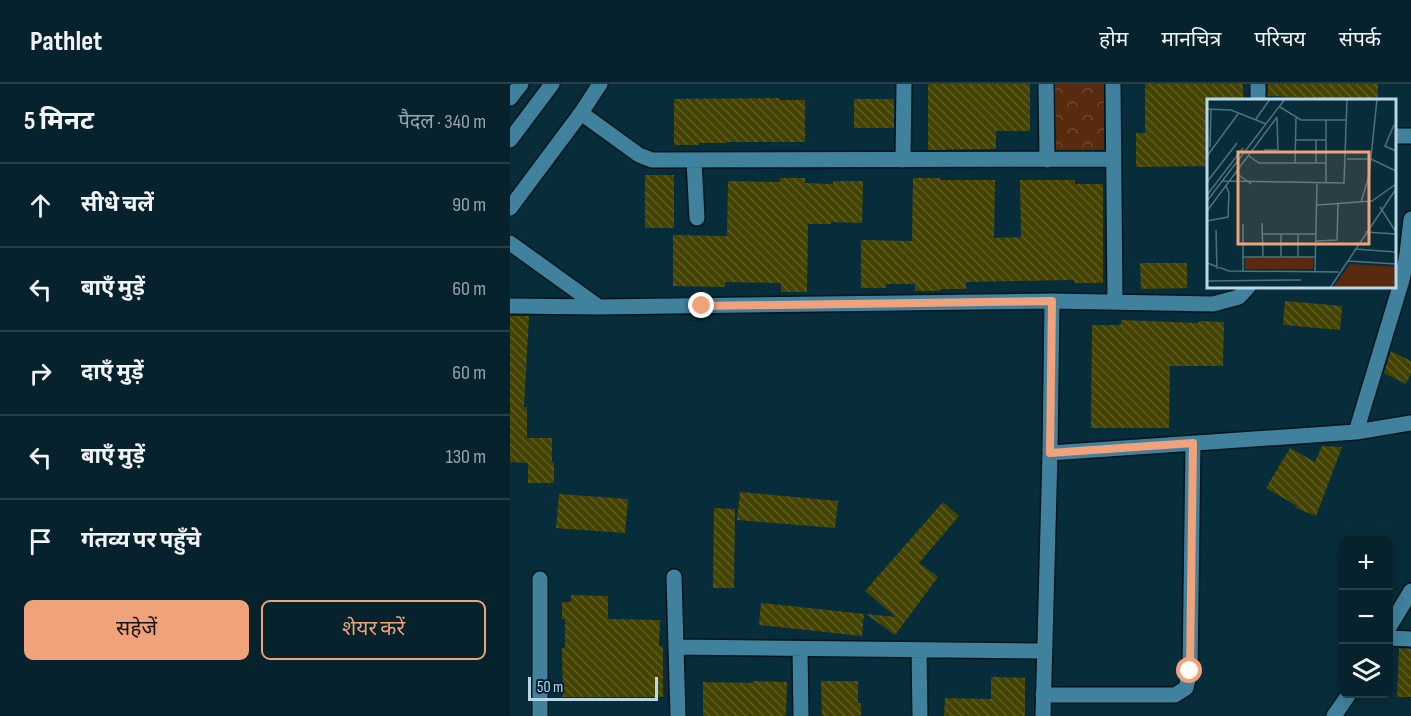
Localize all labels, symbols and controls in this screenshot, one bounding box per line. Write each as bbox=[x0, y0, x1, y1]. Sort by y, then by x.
text: Pathlet bbox=[30, 25, 102, 58]
text: होम bbox=[1099, 27, 1128, 52]
text: मानचित्र bbox=[1161, 27, 1221, 52]
text: परिचय bbox=[1254, 27, 1306, 52]
text: संपर्क bbox=[1339, 27, 1381, 52]
inset map bbox=[1207, 99, 1396, 288]
text: 5 मिनट bbox=[24, 106, 94, 137]
text: पैदल · 340 m bbox=[398, 110, 486, 134]
icon: ahead bbox=[24, 189, 57, 222]
text: सीधे चलें bbox=[81, 191, 154, 218]
text: 90 m bbox=[452, 193, 486, 217]
icon: left bbox=[24, 273, 57, 306]
text: बाएँ मुड़ें bbox=[81, 275, 145, 302]
text: 60 m bbox=[452, 277, 486, 301]
route end bbox=[688, 292, 714, 318]
icon: right bbox=[24, 357, 57, 390]
text: दाएँ मुड़ें bbox=[81, 359, 144, 386]
text: 60 m bbox=[452, 361, 486, 385]
icon: left bbox=[24, 441, 57, 474]
text: बाएँ मुड़ें bbox=[81, 443, 145, 470]
text: 130 m bbox=[446, 445, 486, 469]
icon: arrive bbox=[24, 525, 57, 558]
text: गंतव्य पर पहुँचे bbox=[81, 527, 201, 554]
map controls bbox=[1339, 536, 1393, 698]
button: + bbox=[1339, 536, 1393, 590]
button: − bbox=[1339, 590, 1393, 644]
button: सहेजें bbox=[24, 600, 249, 660]
button: शेयर करें bbox=[261, 600, 486, 660]
button: layers bbox=[1339, 644, 1393, 698]
route start bbox=[1176, 657, 1202, 683]
scale bar bbox=[528, 674, 658, 702]
text: 50 m bbox=[537, 678, 563, 697]

